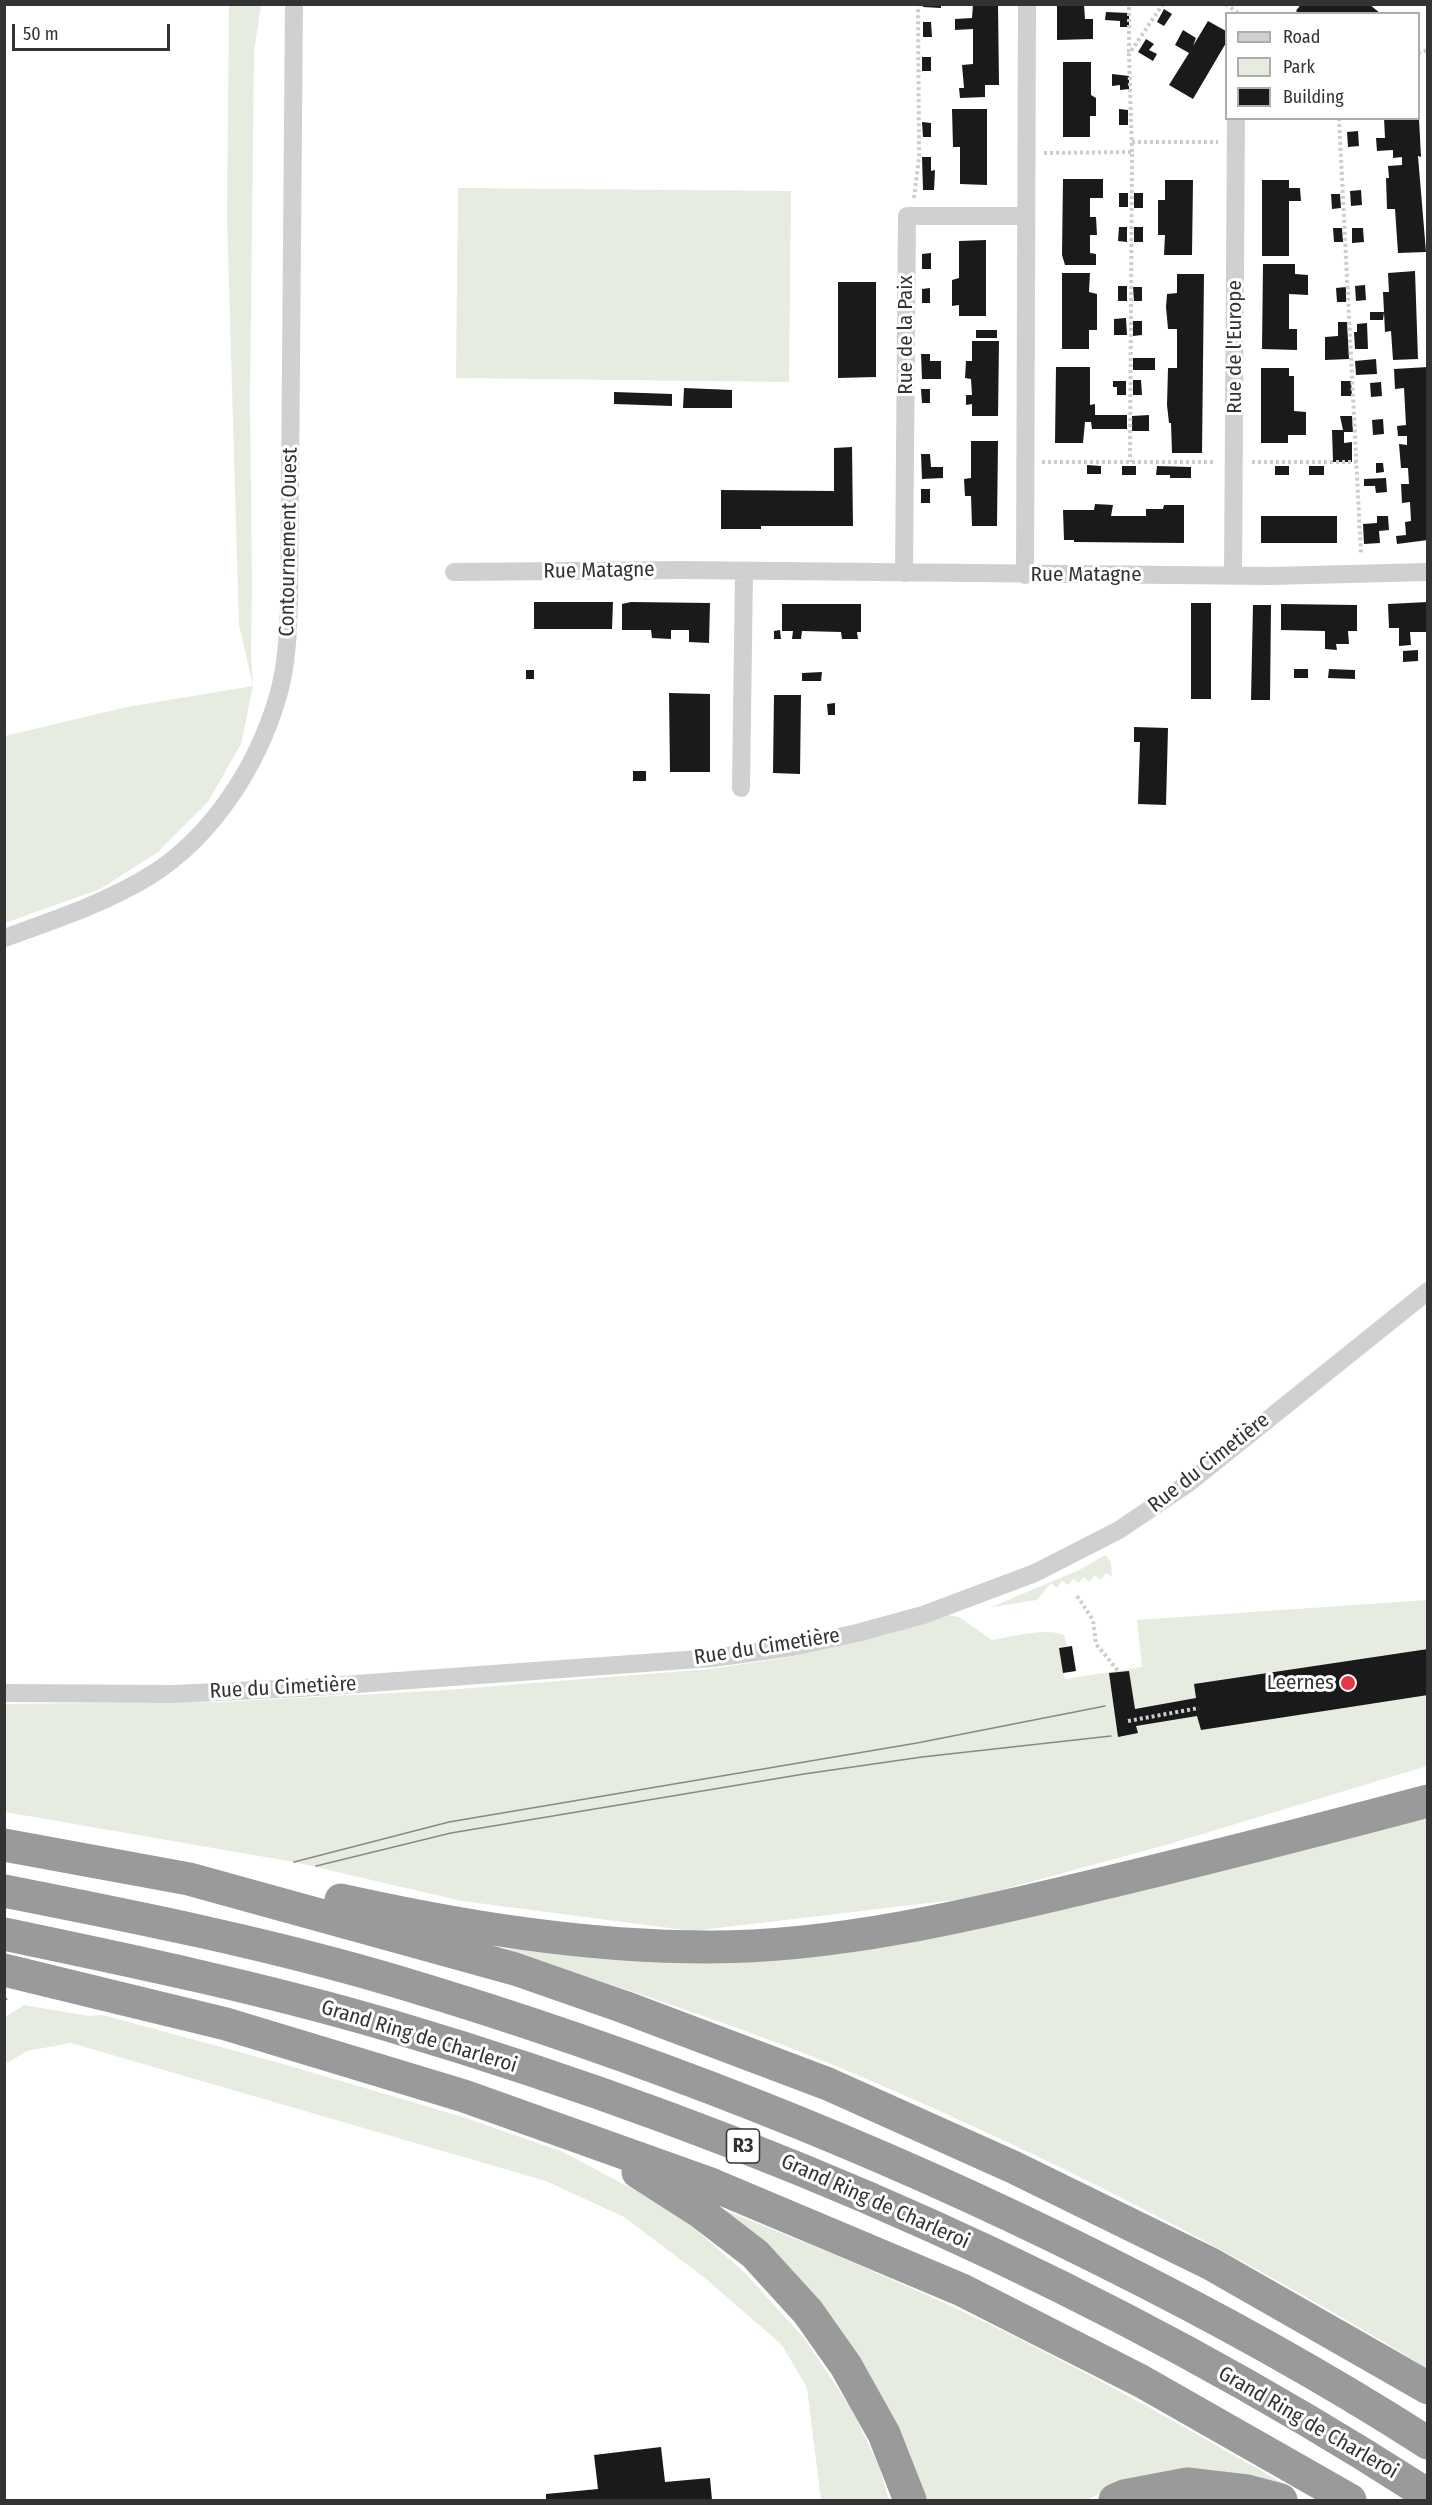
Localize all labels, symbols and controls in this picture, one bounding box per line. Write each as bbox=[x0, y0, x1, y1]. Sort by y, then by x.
scale bar bbox=[15, 12, 172, 50]
legend bbox=[1225, 12, 1420, 120]
text: 50 m bbox=[23, 23, 59, 45]
text: Road bbox=[1283, 26, 1320, 48]
text: Park bbox=[1283, 56, 1315, 78]
text: Building bbox=[1283, 86, 1344, 108]
street label: Rue de la Paix bbox=[893, 275, 919, 395]
street label: Rue de l'Europe bbox=[1222, 280, 1248, 414]
street label: Contournement Ouest bbox=[275, 447, 303, 637]
street label: Rue Matagne bbox=[543, 557, 655, 585]
street label: Rue Matagne bbox=[1030, 562, 1142, 588]
street label: Rue du Cimetière bbox=[1143, 1408, 1275, 1518]
street label: Rue du Cimetière bbox=[692, 1623, 842, 1671]
place label: Leernes bbox=[1267, 1670, 1334, 1696]
street label: Rue du Cimetière bbox=[209, 1672, 357, 1704]
marker: Leernes bbox=[1339, 1674, 1357, 1692]
street label: Grand Ring de Charleroi bbox=[318, 1995, 520, 2079]
road number: R3 bbox=[726, 2129, 760, 2163]
street label: Grand Ring de Charleroi bbox=[777, 2149, 973, 2255]
street label: Grand Ring de Charleroi bbox=[1214, 2361, 1402, 2485]

